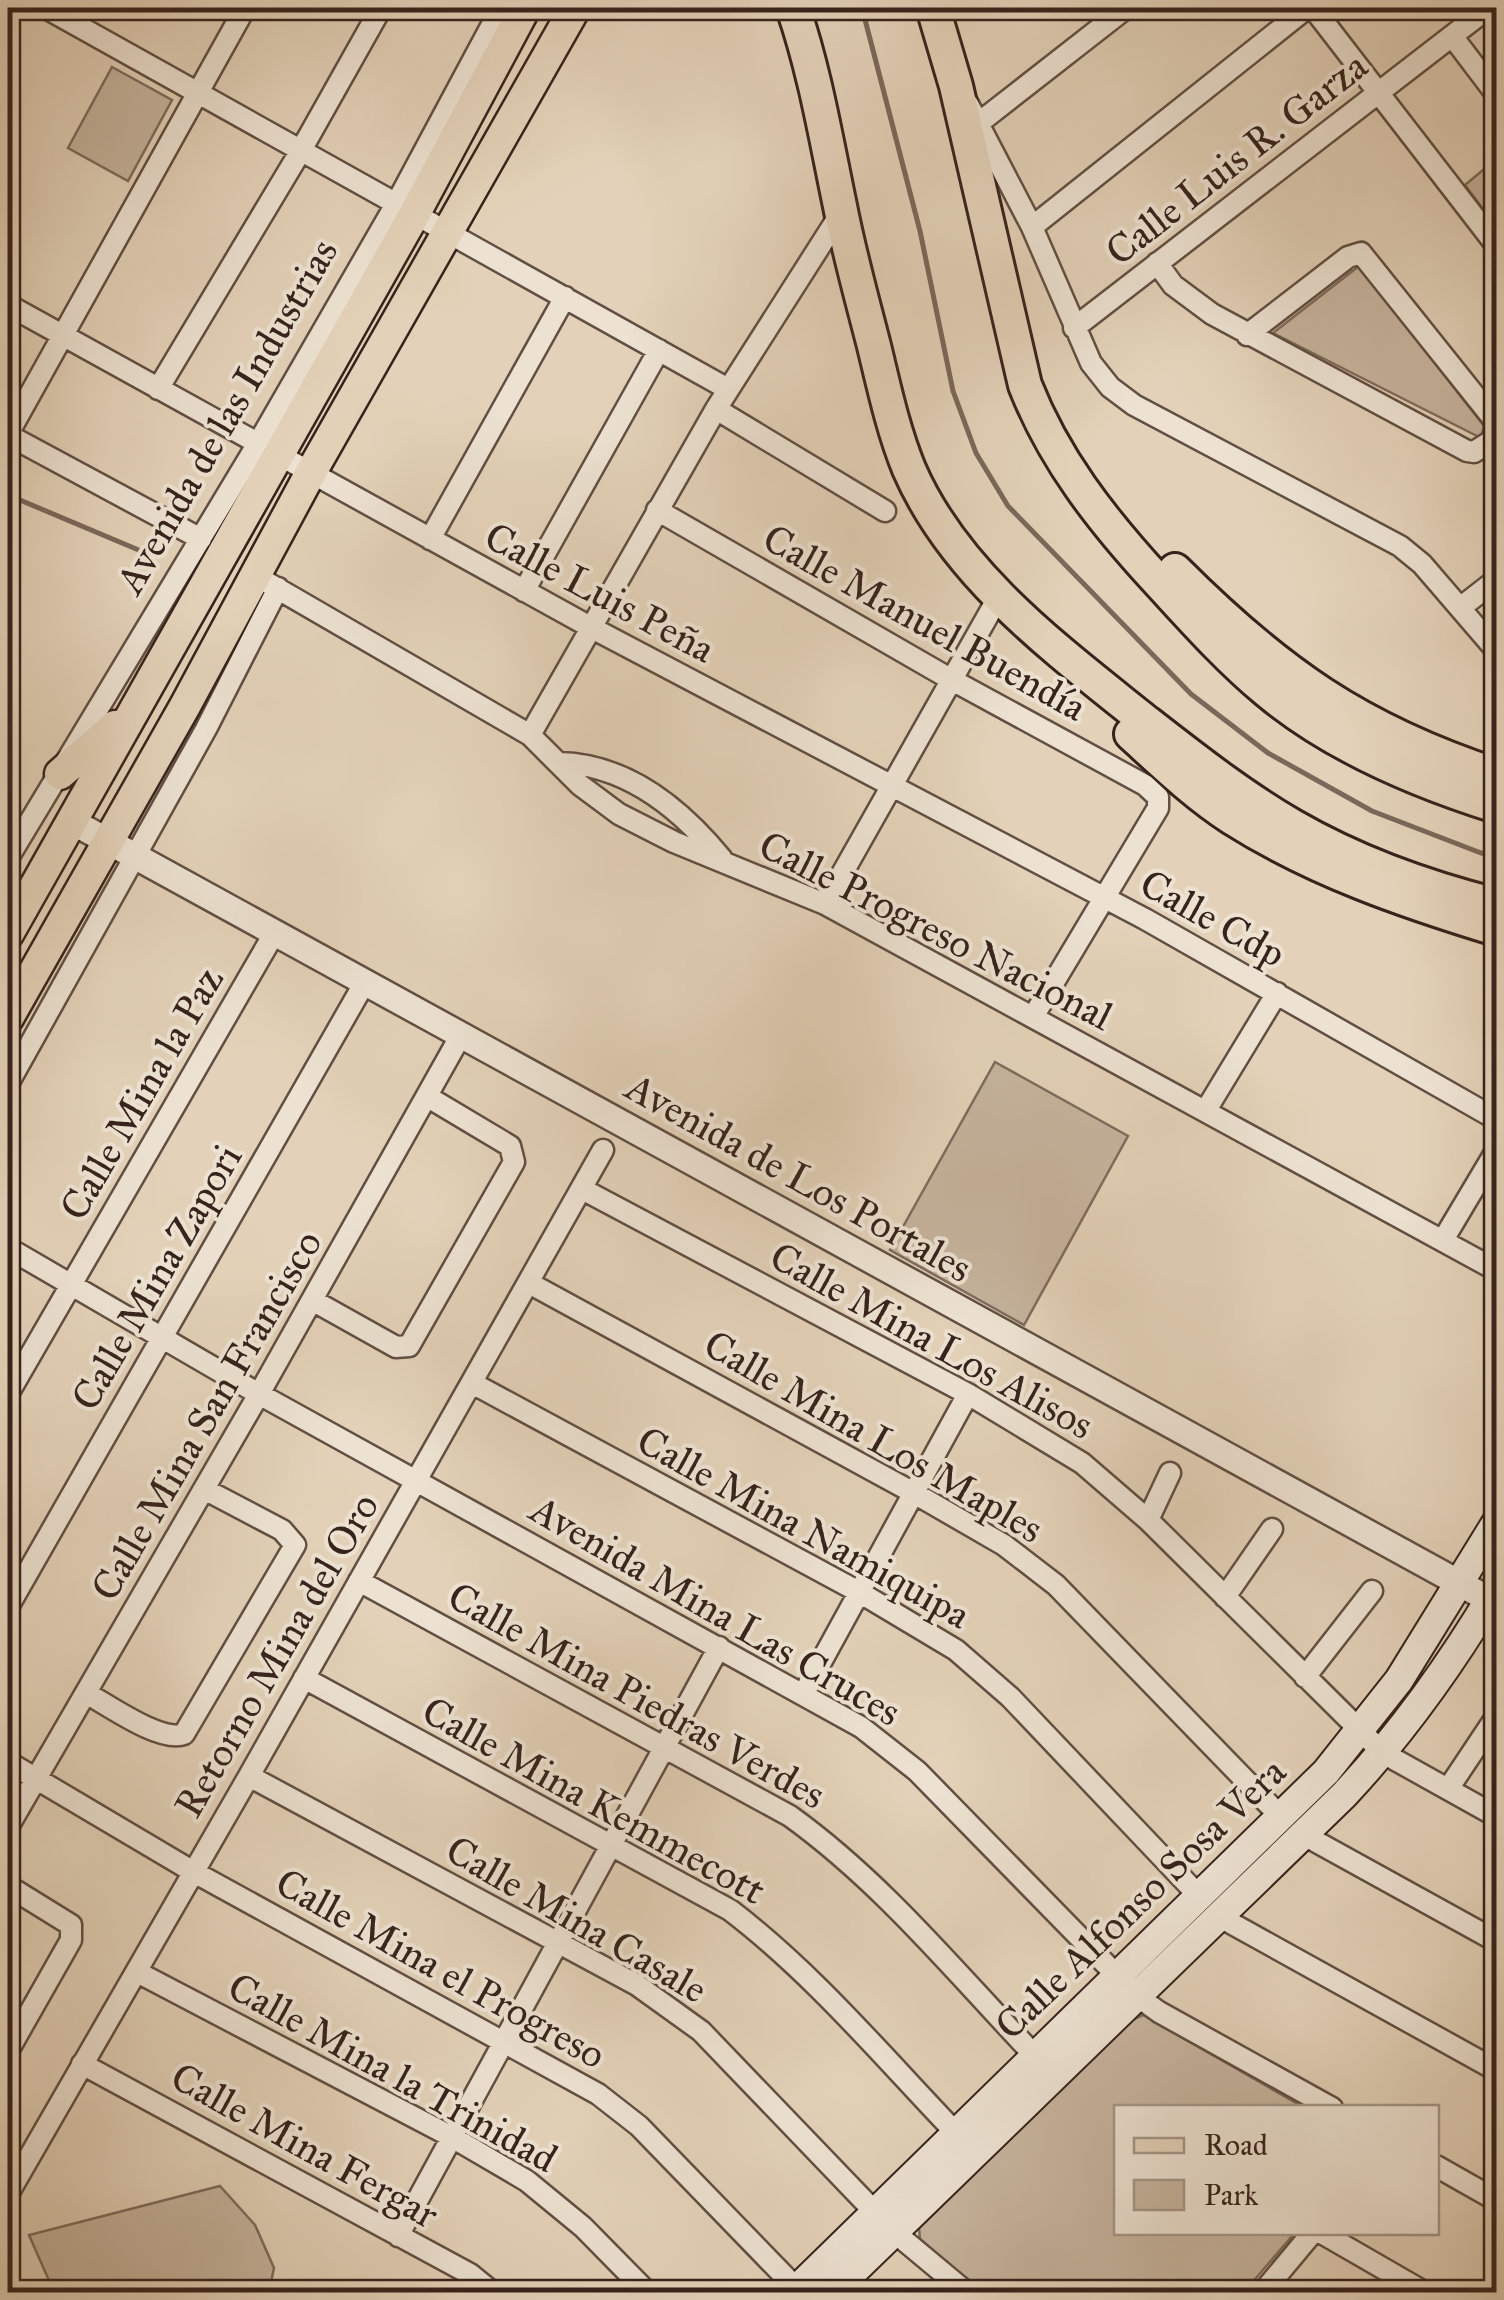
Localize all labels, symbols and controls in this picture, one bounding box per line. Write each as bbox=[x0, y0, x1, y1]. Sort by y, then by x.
street label: Calle Luis R. Garza bbox=[1096, 41, 1377, 276]
street label: Avenida de las Industrias bbox=[104, 230, 348, 604]
street label: Calle Luis Peña bbox=[477, 511, 723, 674]
street label: Calle Manuel Buendía bbox=[755, 513, 1095, 732]
street label: Calle Progreso Nacional bbox=[751, 820, 1121, 1041]
street label: Calle Cdp bbox=[1132, 859, 1294, 978]
street label: Calle Mina la Paz bbox=[49, 958, 234, 1229]
street label: Avenida de Los Portales bbox=[616, 1061, 980, 1293]
street label: Calle Mina Zapori bbox=[61, 1136, 252, 1419]
street label: Calle Mina San Francisco bbox=[80, 1222, 332, 1609]
street label: Calle Mina Los Alisos bbox=[762, 1231, 1102, 1450]
street label: Calle Mina Los Maples bbox=[695, 1319, 1052, 1553]
street label: Calle Mina Namiquipa bbox=[629, 1416, 979, 1639]
street label: Avenida Mina Las Cruces bbox=[520, 1483, 910, 1737]
street label: Retorno Mina del Oro bbox=[164, 1484, 389, 1826]
street label: Calle Mina Piedras Verdes bbox=[440, 1571, 834, 1820]
street label: Calle Mina Kemmecott bbox=[414, 1686, 774, 1915]
street label: Calle Alfonso Sosa Vera bbox=[985, 1747, 1296, 2050]
street label: Calle Mina Casale bbox=[437, 1825, 716, 2014]
street label: Calle Mina el Progreso bbox=[267, 1857, 614, 2079]
street label: Calle Mina la Trinidad bbox=[220, 1962, 566, 2183]
street label: Calle Mina Fergar bbox=[163, 2052, 447, 2239]
legend bbox=[1114, 2105, 1439, 2235]
text: Road bbox=[1204, 2127, 1268, 2163]
text: Park bbox=[1204, 2177, 1258, 2213]

